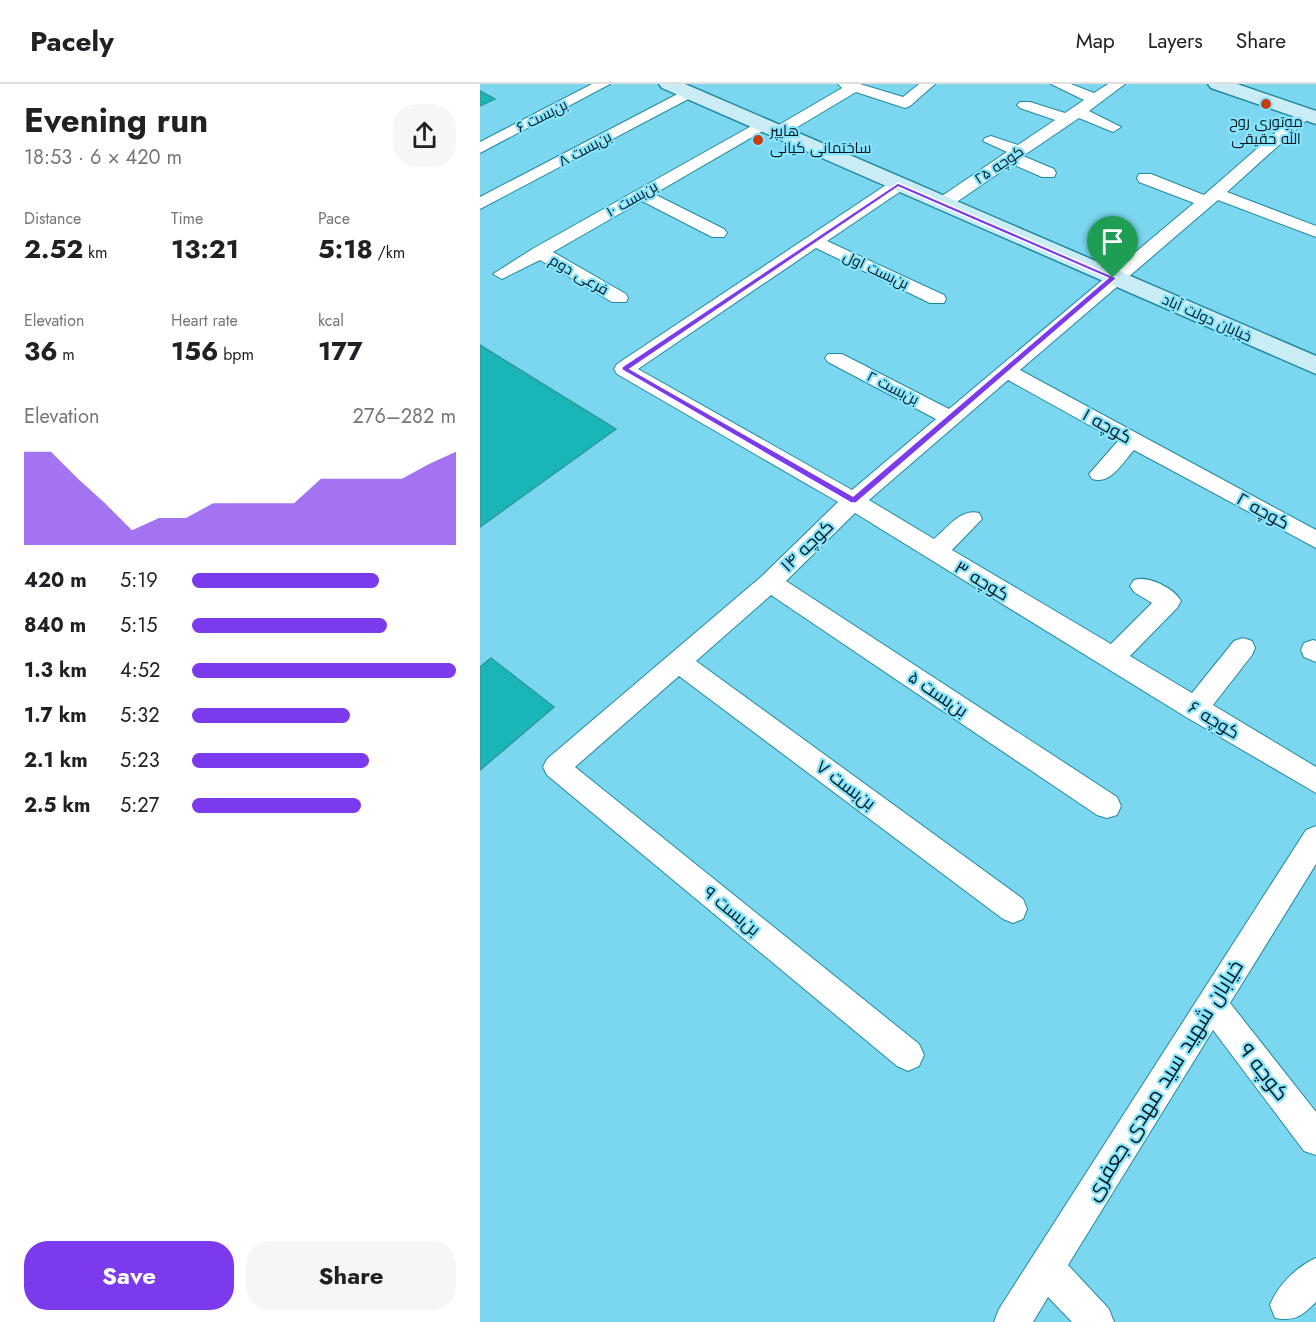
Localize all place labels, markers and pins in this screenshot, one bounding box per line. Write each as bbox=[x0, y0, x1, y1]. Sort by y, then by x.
marker: موتوری روح الله حقیقی bbox=[1259, 97, 1273, 111]
place label: موتوری روح الله حقیقی bbox=[1229, 111, 1303, 150]
place label: هایپر ساختمانی کیانی bbox=[769, 120, 871, 159]
marker: هایپر ساختمانی کیانی bbox=[751, 133, 765, 147]
pin bbox=[1087, 216, 1138, 278]

